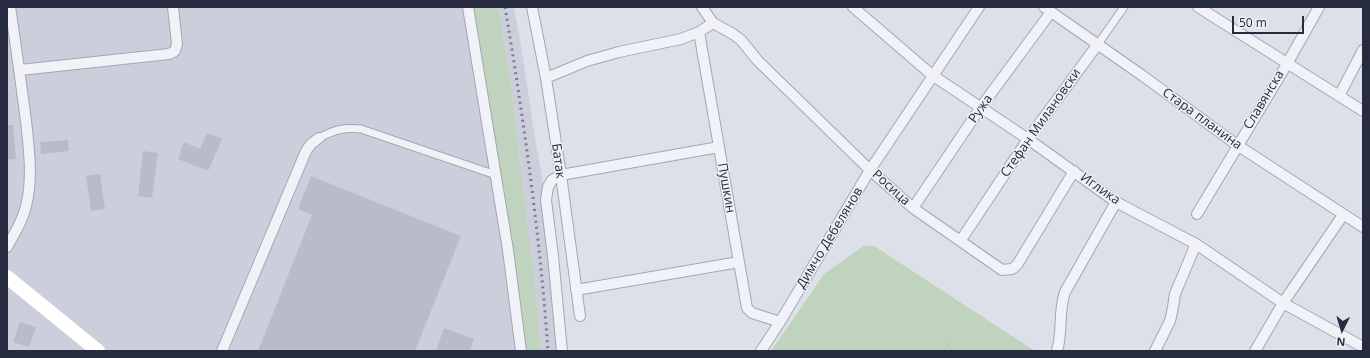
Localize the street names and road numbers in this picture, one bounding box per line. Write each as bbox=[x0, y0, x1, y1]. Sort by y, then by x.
street label: Стефан Милановски bbox=[998, 66, 1084, 180]
street label: Славянска bbox=[1240, 68, 1288, 132]
street label: Стара планина bbox=[1159, 85, 1245, 153]
street label: Ружа bbox=[966, 92, 996, 126]
street label: Батак bbox=[548, 142, 568, 180]
street label: Пушкин bbox=[714, 162, 738, 214]
street label: Росица bbox=[869, 167, 913, 209]
street label: Иглика bbox=[1077, 170, 1123, 208]
street label: Димчо Дебелянов bbox=[794, 185, 866, 291]

